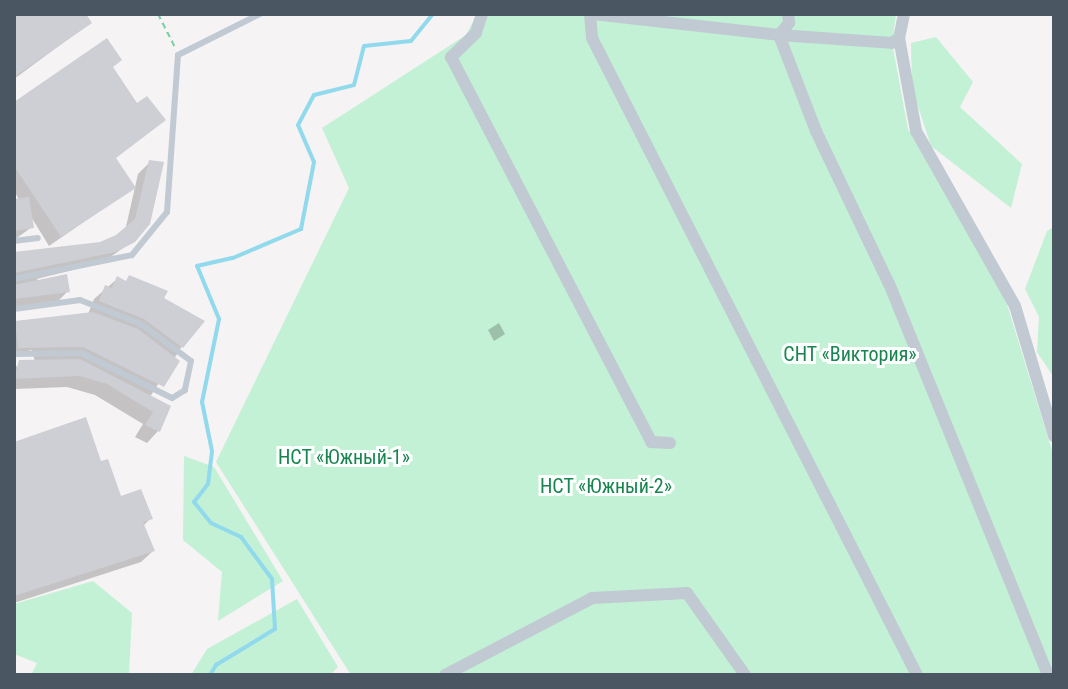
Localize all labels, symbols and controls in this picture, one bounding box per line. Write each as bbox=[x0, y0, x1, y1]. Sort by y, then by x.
park label: СНТ «Виктория» bbox=[783, 342, 917, 366]
park label: НСТ «Южный-1» bbox=[278, 445, 410, 469]
park label: НСТ «Южный-2» bbox=[540, 474, 672, 498]

